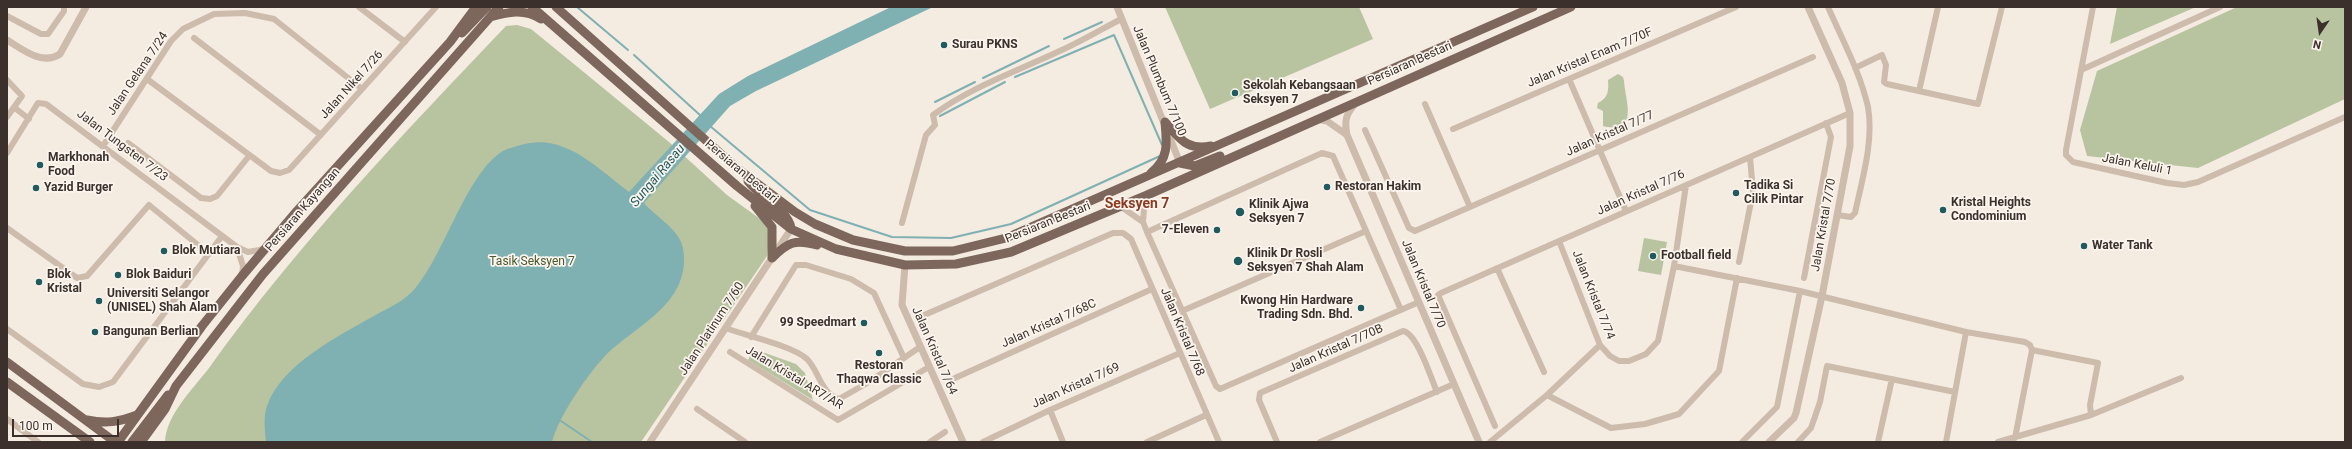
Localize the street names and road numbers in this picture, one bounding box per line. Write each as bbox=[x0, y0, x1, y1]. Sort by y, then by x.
street label: Jalan Plumbum 7/100 bbox=[1129, 24, 1189, 138]
street label: Jalan Kristal Enam 7/70F bbox=[1525, 25, 1655, 91]
street label: Jalan Gelana 7/24 bbox=[105, 30, 171, 118]
street label: Persiaran Bestari bbox=[1366, 39, 1454, 89]
street label: Jalan Nikel 7/26 bbox=[318, 48, 386, 122]
street label: Jalan Tungsten 7/23 bbox=[74, 107, 170, 185]
street label: Jalan Kristal 7/77 bbox=[1564, 108, 1656, 160]
street label: Persiaran Bestari bbox=[702, 137, 780, 207]
street label: Jalan Keluli 1 bbox=[2101, 151, 2173, 179]
street label: Persiaran Kayangan bbox=[263, 165, 343, 255]
street label: Jalan Kristal 7/76 bbox=[1595, 167, 1687, 219]
street label: Jalan Kristal 7/70 bbox=[1809, 177, 1839, 273]
street label: Persiaran Bestari bbox=[1003, 199, 1093, 247]
street label: Jalan Kristal 7/70 bbox=[1398, 238, 1448, 330]
street label: Jalan Kristal 7/74 bbox=[1569, 249, 1617, 341]
street label: Jalan Platinum 7/60 bbox=[677, 280, 747, 378]
street label: Jalan Kristal 7/68 bbox=[1157, 286, 1207, 378]
street label: Jalan Kristal 7/68C bbox=[999, 297, 1099, 351]
street label: Jalan Kristal 7/64 bbox=[908, 305, 960, 397]
street label: Jalan Kristal 7/70B bbox=[1287, 322, 1385, 376]
street label: Jalan Kristal AR7/AR bbox=[743, 343, 845, 413]
street label: Jalan Kristal 7/69 bbox=[1030, 360, 1122, 412]

